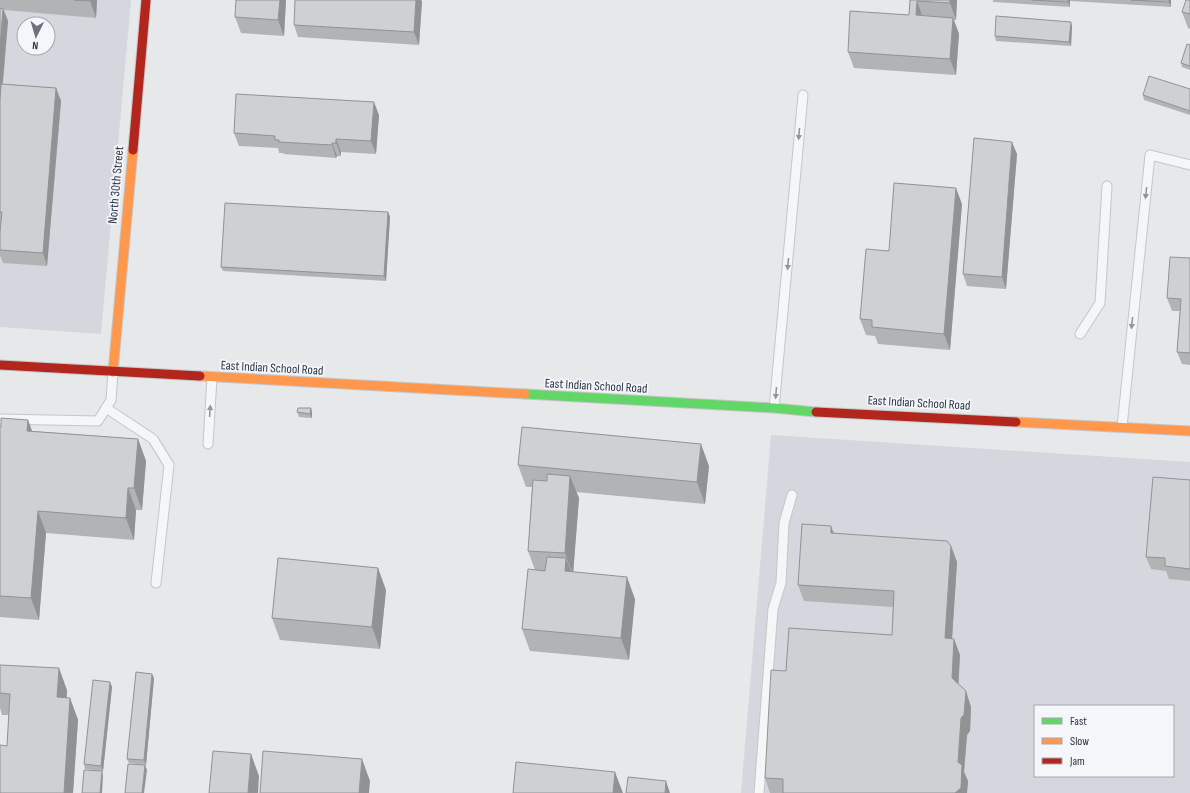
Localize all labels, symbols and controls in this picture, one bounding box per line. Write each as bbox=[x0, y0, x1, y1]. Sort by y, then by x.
north arrow bbox=[16, 16, 56, 56]
text: N bbox=[32, 39, 39, 52]
one-way arrow bbox=[796, 128, 803, 140]
street label: North 30th Street bbox=[105, 146, 127, 224]
one-way arrow bbox=[1142, 187, 1149, 199]
one-way arrow bbox=[784, 258, 791, 270]
one-way arrow bbox=[1129, 317, 1135, 329]
street label: East Indian School Road bbox=[220, 357, 324, 379]
street label: East Indian School Road bbox=[544, 375, 648, 397]
one-way arrow bbox=[772, 387, 779, 399]
street label: East Indian School Road bbox=[867, 392, 971, 414]
one-way arrow bbox=[207, 405, 214, 417]
legend bbox=[1034, 705, 1174, 777]
text: Fast bbox=[1070, 714, 1087, 729]
text: Slow bbox=[1070, 734, 1089, 749]
text: Jam bbox=[1069, 754, 1085, 769]

